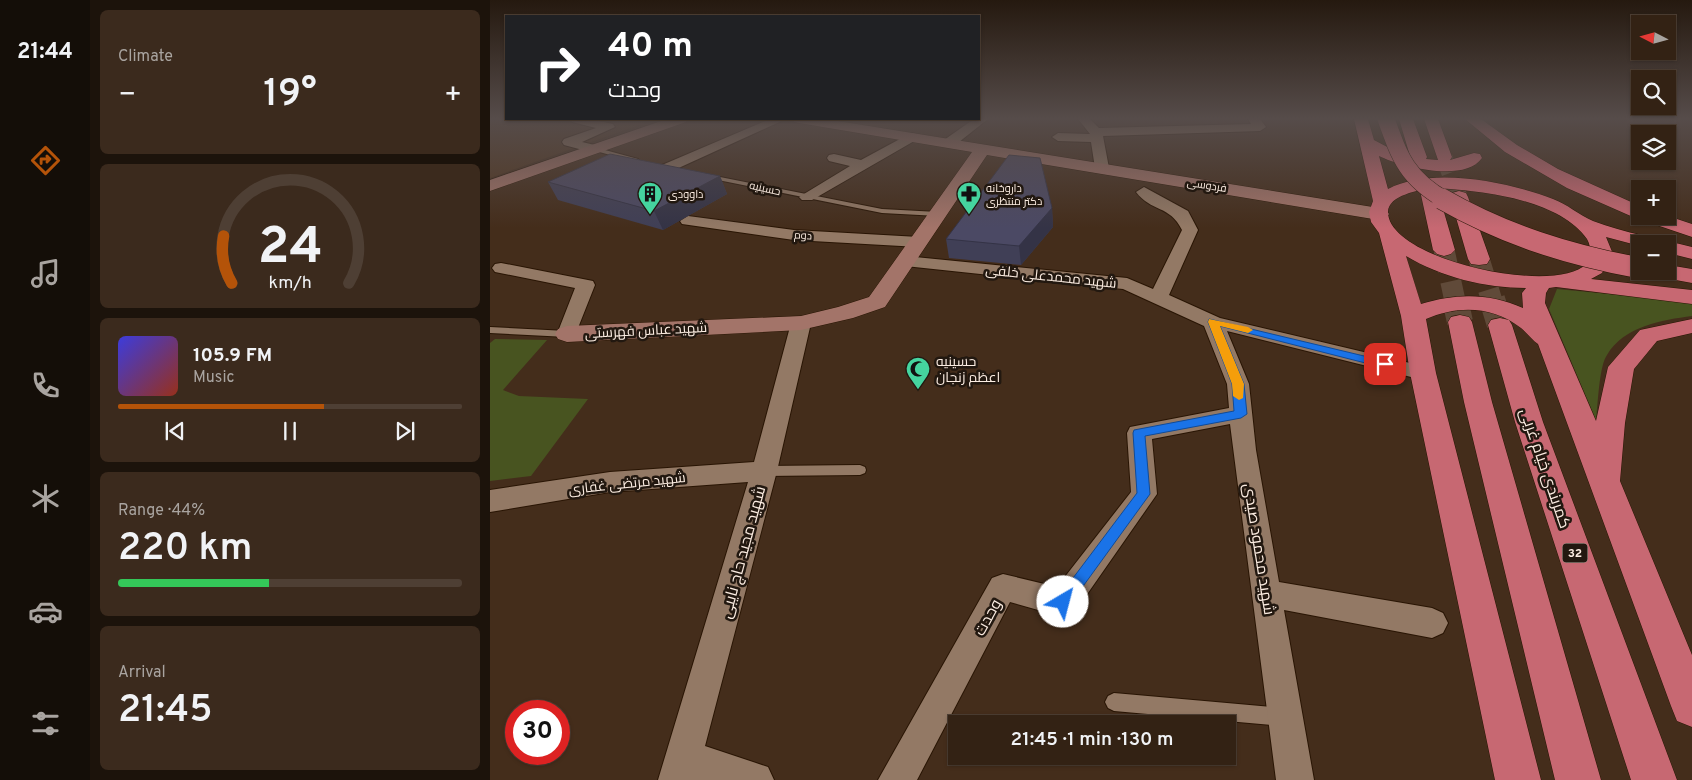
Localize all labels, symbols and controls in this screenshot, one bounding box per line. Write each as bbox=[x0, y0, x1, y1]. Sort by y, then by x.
north arrow bbox=[1631, 15, 1676, 60]
map controls bbox=[1631, 15, 1676, 280]
text: 40 m bbox=[608, 25, 693, 69]
icon: right bbox=[525, 35, 590, 100]
text: 21:44 bbox=[17, 39, 73, 66]
text: Climate bbox=[118, 47, 173, 67]
button: search bbox=[1631, 70, 1676, 115]
text: 19° bbox=[263, 71, 317, 120]
text: − bbox=[118, 78, 136, 114]
text: + bbox=[444, 78, 462, 114]
text: وحدت bbox=[608, 78, 661, 105]
button: layers bbox=[1631, 125, 1676, 170]
icon: directions bbox=[28, 143, 63, 178]
street label: فردوسی bbox=[1186, 176, 1228, 196]
street label: حسینیه bbox=[748, 179, 782, 199]
button: + bbox=[1631, 180, 1676, 225]
building icon: داوودی bbox=[637, 181, 663, 215]
pharmacy icon: داروخانه دکتر منتظری bbox=[956, 181, 982, 215]
place label: داروخانه دکتر منتظری bbox=[986, 182, 1042, 209]
place label: داوودی bbox=[668, 188, 703, 202]
text: 24 bbox=[257, 216, 323, 282]
street label: دوم bbox=[793, 228, 812, 244]
button: − bbox=[1631, 235, 1676, 280]
icon: music bbox=[28, 256, 63, 291]
street label: شهید محمدعلی خلفی bbox=[984, 262, 1117, 293]
text: km/h bbox=[268, 272, 312, 295]
street label: شهید عباس فهرستی bbox=[584, 320, 708, 343]
pin bbox=[1364, 343, 1406, 385]
text: 105.9 FM bbox=[193, 344, 272, 368]
icon: arrive bbox=[1371, 350, 1399, 378]
place label: حسینیه اعظم زنجان bbox=[936, 354, 1000, 387]
mosque icon: حسینیه اعظم زنجان bbox=[905, 356, 931, 390]
icon: phone bbox=[28, 368, 63, 403]
text: Music bbox=[193, 368, 234, 388]
street label: کمربندی خیام غربی bbox=[1514, 406, 1574, 531]
icon: previous bbox=[161, 417, 189, 445]
icon: pause bbox=[276, 417, 304, 445]
icon: next bbox=[391, 417, 419, 445]
street label: شهید مرتضی غفاری bbox=[568, 470, 687, 499]
icon: climate bbox=[28, 481, 63, 516]
street label: شهید محمود صیدی bbox=[1238, 482, 1278, 617]
street label: شهید مجید حاج نایبی bbox=[717, 484, 771, 621]
text: Range · 44% bbox=[118, 501, 205, 521]
text: 220 km bbox=[118, 525, 253, 574]
road number: 32 bbox=[1562, 544, 1588, 562]
position arrow bbox=[1036, 575, 1088, 627]
icon: car bbox=[28, 594, 63, 629]
street label: وحدت bbox=[971, 596, 1007, 640]
text: Arrival bbox=[118, 663, 166, 683]
text: 21:45 bbox=[118, 687, 213, 736]
speed limit sign: 30 bbox=[505, 700, 570, 765]
icon: filters bbox=[28, 706, 63, 741]
text: 21:45 · 1 min · 130 m bbox=[1011, 728, 1173, 752]

